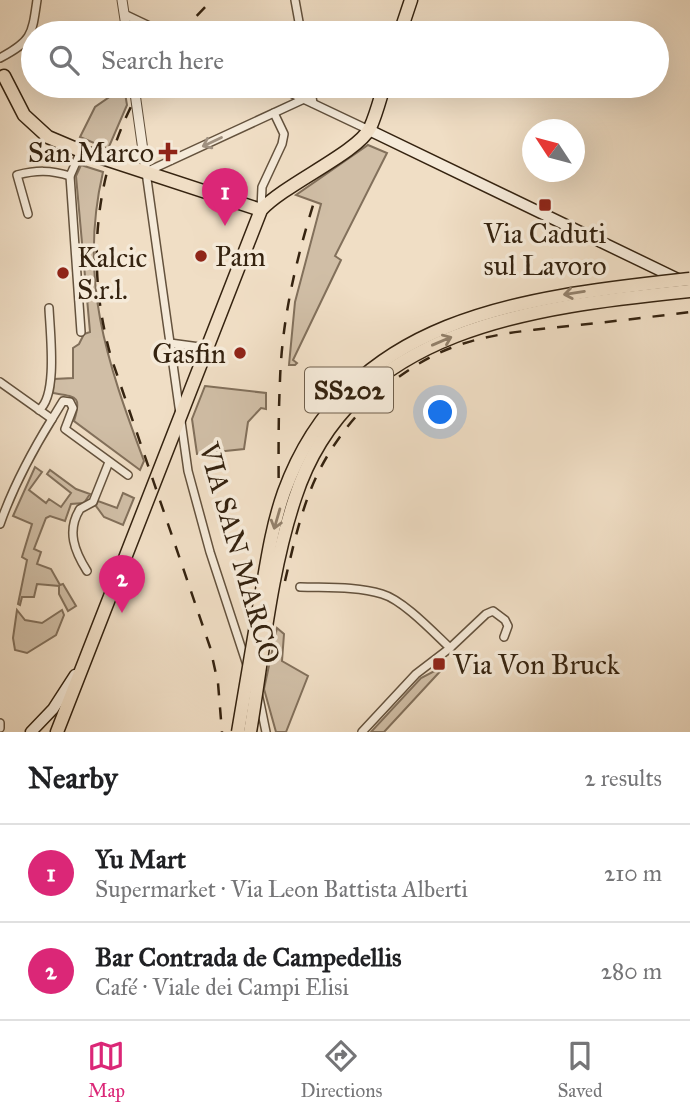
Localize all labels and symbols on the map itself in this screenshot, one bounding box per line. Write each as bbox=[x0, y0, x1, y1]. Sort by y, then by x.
north arrow bbox=[522, 119, 585, 182]
place label: San Marco bbox=[28, 135, 154, 170]
one-way arrow bbox=[202, 136, 223, 149]
marker: San Marco bbox=[160, 144, 176, 160]
pin: 1 bbox=[202, 168, 248, 226]
marker: Via Caduti sul Lavoro bbox=[537, 197, 553, 213]
place label: Via Caduti sul Lavoro bbox=[483, 216, 607, 283]
place label: Pam bbox=[215, 239, 266, 274]
place label: Kalcic S.r.l. bbox=[77, 240, 147, 307]
marker: Pam bbox=[193, 248, 209, 264]
marker: Kalcic S.r.l. bbox=[55, 265, 71, 281]
one-way arrow bbox=[563, 287, 585, 300]
one-way arrow bbox=[431, 334, 452, 347]
place label: Gasfin bbox=[152, 336, 226, 371]
marker: Gasfin bbox=[232, 345, 248, 361]
road number: SS202 bbox=[305, 368, 393, 412]
your location bbox=[423, 395, 457, 429]
street label: VIA SAN MARCO bbox=[191, 438, 288, 668]
one-way arrow bbox=[269, 508, 282, 530]
pin: 2 bbox=[99, 555, 145, 613]
place label: Via Von Bruck bbox=[452, 647, 620, 682]
marker: Via Von Bruck bbox=[431, 656, 447, 672]

